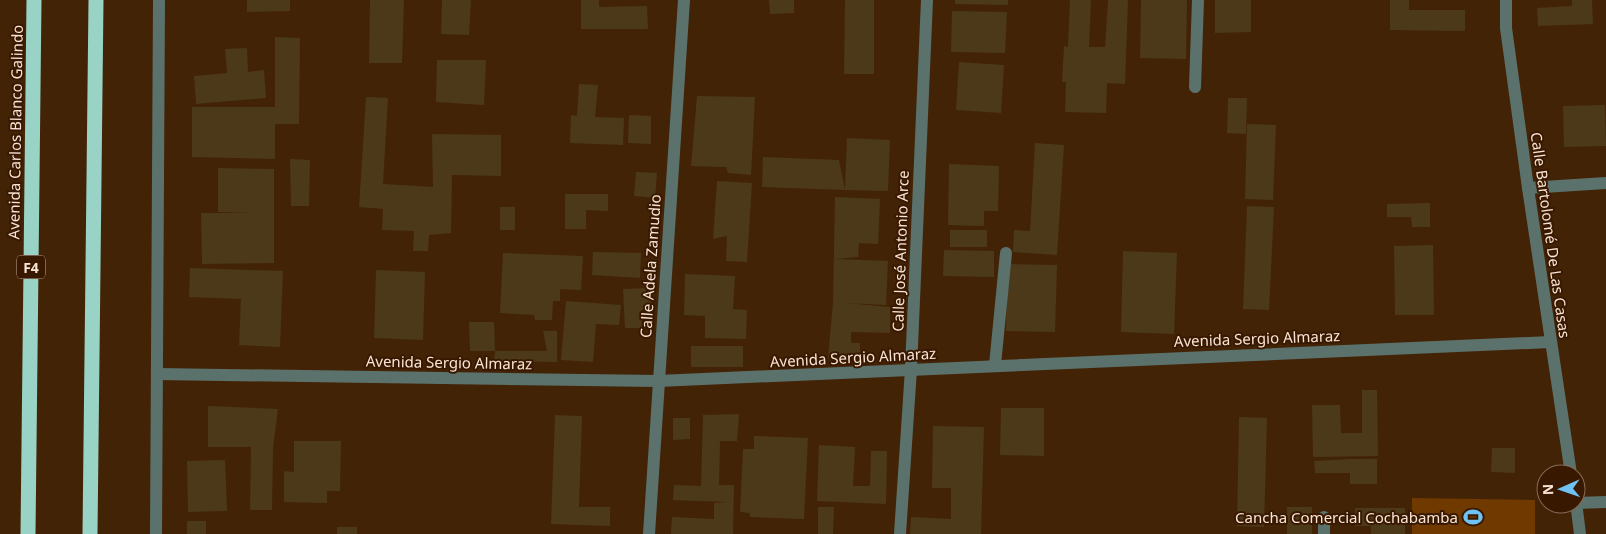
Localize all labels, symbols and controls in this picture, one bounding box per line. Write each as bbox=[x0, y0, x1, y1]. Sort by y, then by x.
street label: Avenida Carlos Blanco Galindo bbox=[3, 25, 27, 239]
street label: Calle Bartolomé De Las Casas bbox=[1527, 131, 1575, 339]
street label: Calle José Antonio Arce bbox=[887, 170, 913, 332]
street label: Calle Adela Zamudio bbox=[635, 194, 665, 338]
road number: F4 bbox=[17, 256, 45, 278]
street label: Avenida Sergio Almaraz bbox=[1173, 325, 1341, 351]
street label: Avenida Sergio Almaraz bbox=[769, 343, 937, 371]
street label: Avenida Sergio Almaraz bbox=[366, 351, 532, 373]
north arrow bbox=[1536, 464, 1586, 514]
text: N bbox=[1538, 483, 1557, 495]
sports icon: Cancha Comercial Cochabamba bbox=[1462, 506, 1484, 528]
place label: Cancha Comercial Cochabamba bbox=[1235, 507, 1458, 527]

